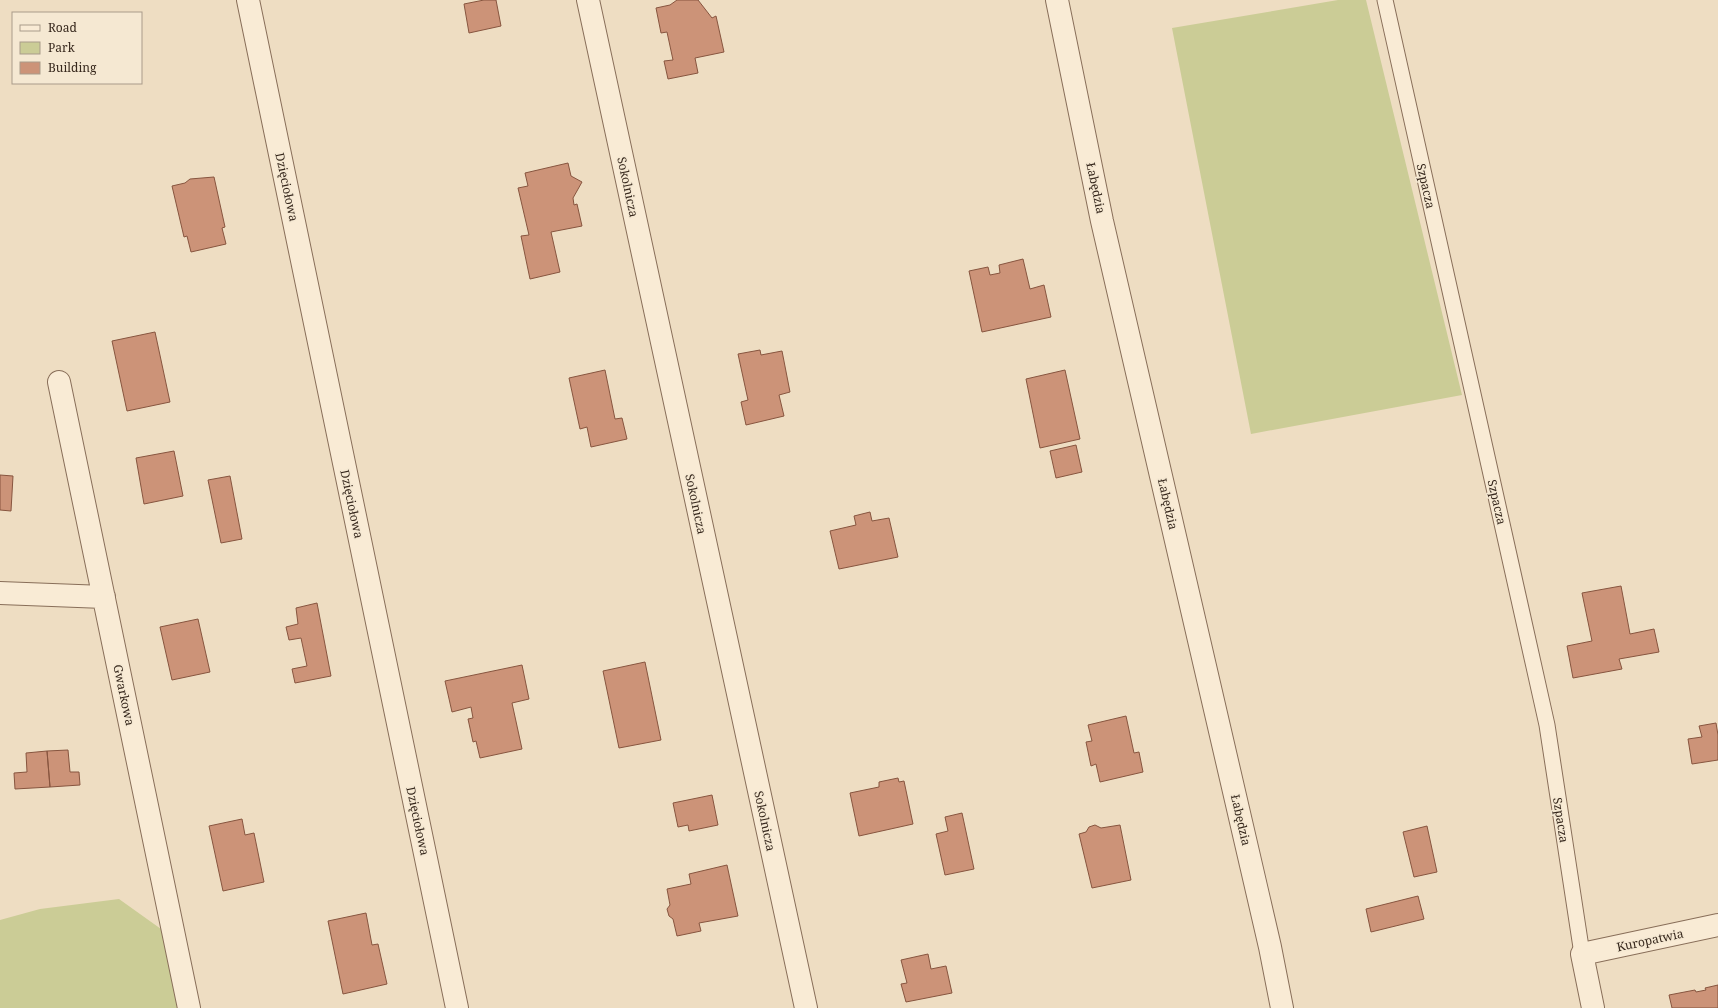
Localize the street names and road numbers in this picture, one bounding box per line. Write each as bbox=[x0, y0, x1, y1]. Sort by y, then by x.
street label: Dzięciołowa bbox=[271, 151, 303, 223]
street label: Sokolnicza bbox=[613, 155, 643, 219]
street label: Łabędzia bbox=[1082, 161, 1110, 215]
street label: Szpacza bbox=[1413, 162, 1439, 210]
street label: Dzięciołowa bbox=[336, 468, 368, 540]
street label: Sokolnicza bbox=[681, 472, 711, 536]
street label: Łabędzia bbox=[1154, 477, 1182, 532]
street label: Szpacza bbox=[1484, 478, 1510, 526]
street label: Gwarkowa bbox=[109, 663, 139, 727]
street label: Dzięciołowa bbox=[402, 785, 434, 857]
street label: Sokolnicza bbox=[750, 789, 780, 853]
street label: Łabędzia bbox=[1227, 793, 1255, 848]
street label: Szpacza bbox=[1549, 796, 1573, 844]
street label: Kuropatwia bbox=[1615, 925, 1685, 955]

